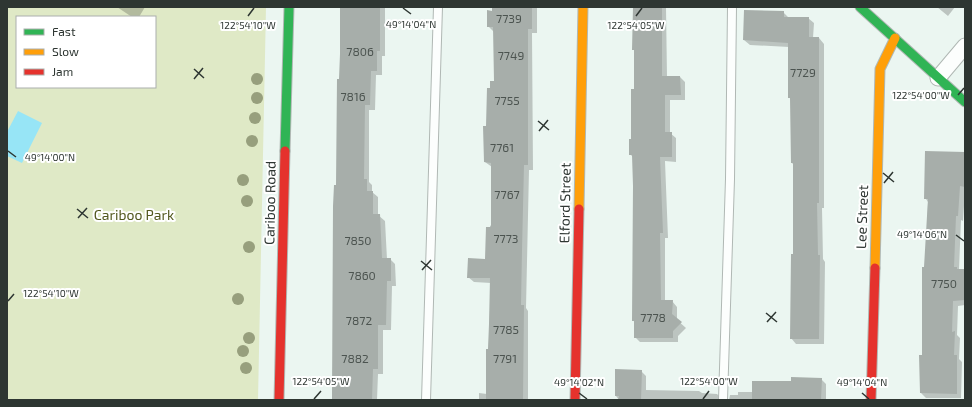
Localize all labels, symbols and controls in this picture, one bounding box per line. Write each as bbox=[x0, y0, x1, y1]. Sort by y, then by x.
house number: 7739 bbox=[496, 11, 522, 25]
legend bbox=[16, 16, 156, 88]
text: 49°14'04"N bbox=[386, 18, 436, 30]
text: 122°54'10"W bbox=[220, 19, 276, 31]
text: 122°54'05"W bbox=[608, 19, 665, 31]
text: Fast bbox=[52, 24, 76, 38]
text: Slow bbox=[52, 44, 79, 58]
house number: 7806 bbox=[346, 44, 374, 58]
house number: 7749 bbox=[498, 48, 524, 62]
text: Jam bbox=[52, 64, 73, 78]
house number: 7729 bbox=[790, 65, 816, 79]
house number: 7816 bbox=[340, 89, 366, 103]
text: 122°54'00"W bbox=[892, 89, 950, 101]
house number: 7755 bbox=[494, 93, 520, 107]
house number: 7761 bbox=[490, 140, 514, 154]
text: 49°14'00"N bbox=[25, 151, 75, 163]
street label: Cariboo Road bbox=[260, 161, 279, 245]
street label: Elford Street bbox=[555, 163, 574, 243]
street label: Lee Street bbox=[852, 185, 871, 249]
house number: 7767 bbox=[494, 187, 520, 201]
park label: Cariboo Park bbox=[94, 206, 174, 223]
text: 49°14'06"N bbox=[897, 228, 947, 240]
house number: 7773 bbox=[493, 231, 519, 245]
house number: 7850 bbox=[344, 233, 372, 247]
house number: 7860 bbox=[348, 268, 376, 282]
house number: 7750 bbox=[931, 276, 957, 290]
text: 122°54'10"W bbox=[23, 287, 79, 299]
house number: 7778 bbox=[640, 310, 666, 324]
house number: 7872 bbox=[346, 313, 372, 327]
house number: 7785 bbox=[493, 322, 519, 336]
house number: 7882 bbox=[341, 351, 369, 365]
house number: 7791 bbox=[493, 351, 517, 365]
text: 122°54'05"W bbox=[293, 375, 350, 387]
text: 122°54'00"W bbox=[680, 375, 738, 387]
text: 49°14'02"N bbox=[554, 376, 604, 388]
text: 49°14'04"N bbox=[837, 376, 887, 388]

